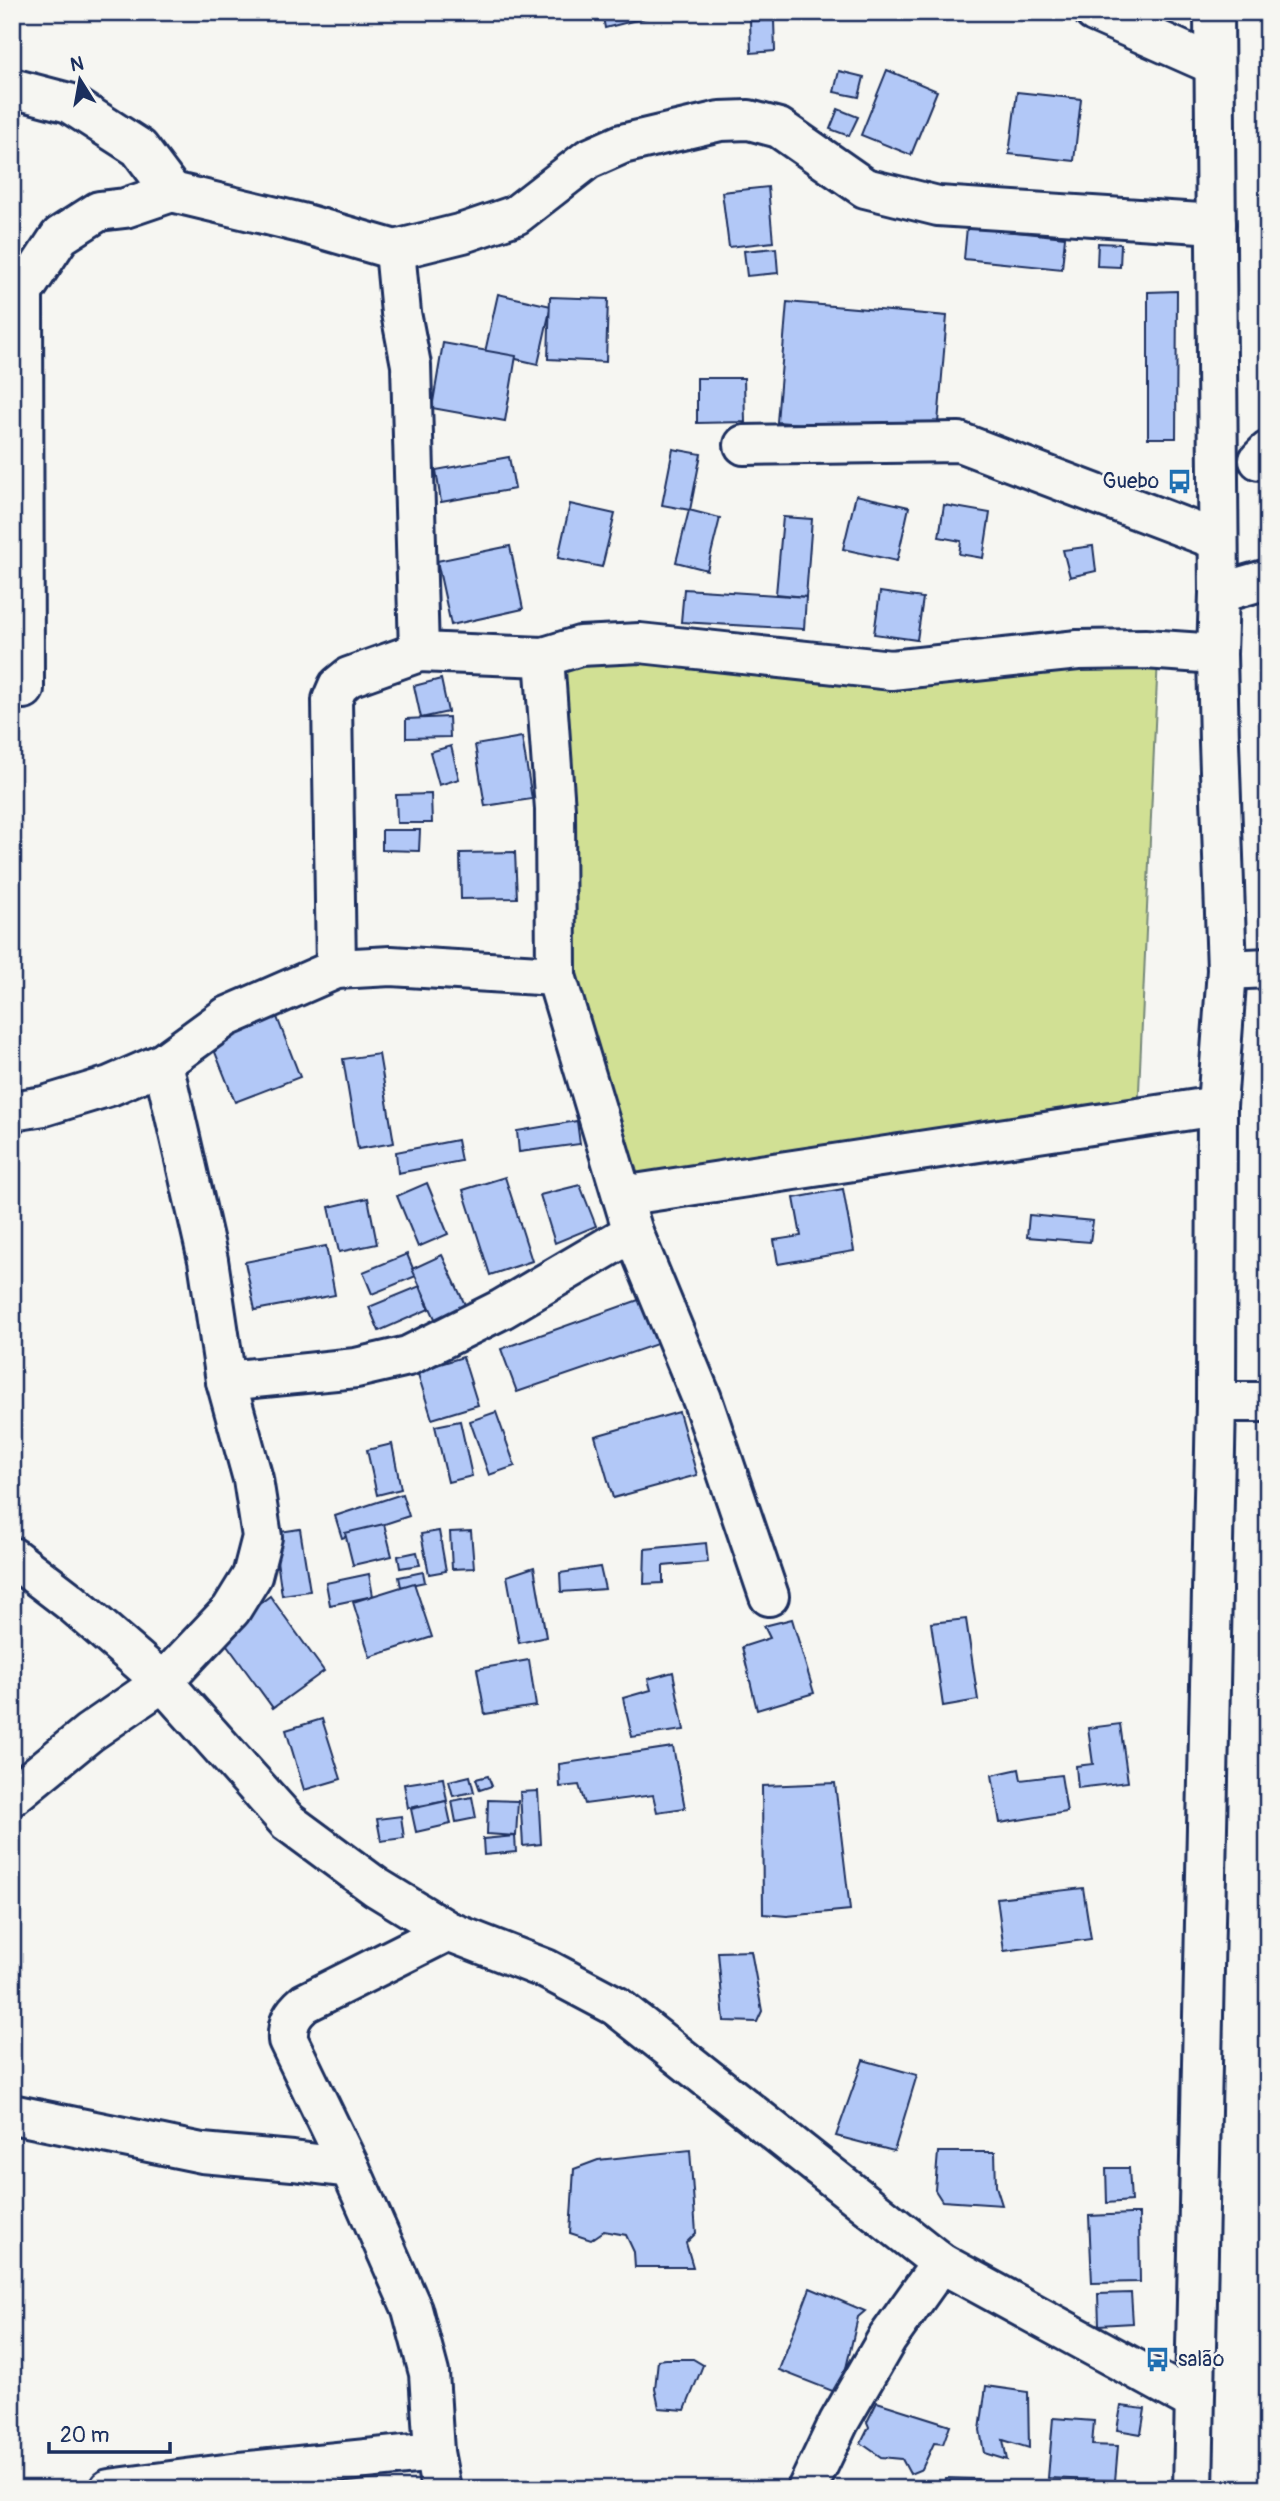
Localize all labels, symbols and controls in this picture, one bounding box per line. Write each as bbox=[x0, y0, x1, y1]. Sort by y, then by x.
north arrow bbox=[46, 46, 116, 116]
text: N bbox=[68, 51, 86, 77]
bus stop icon: Guebo bbox=[1165, 467, 1193, 495]
place label: Guebo bbox=[1103, 468, 1159, 495]
bus stop icon: salão bbox=[1144, 2345, 1172, 2373]
place label: salão bbox=[1178, 2346, 1224, 2373]
scale bar bbox=[49, 2410, 170, 2454]
text: 20 m bbox=[60, 2422, 109, 2449]

